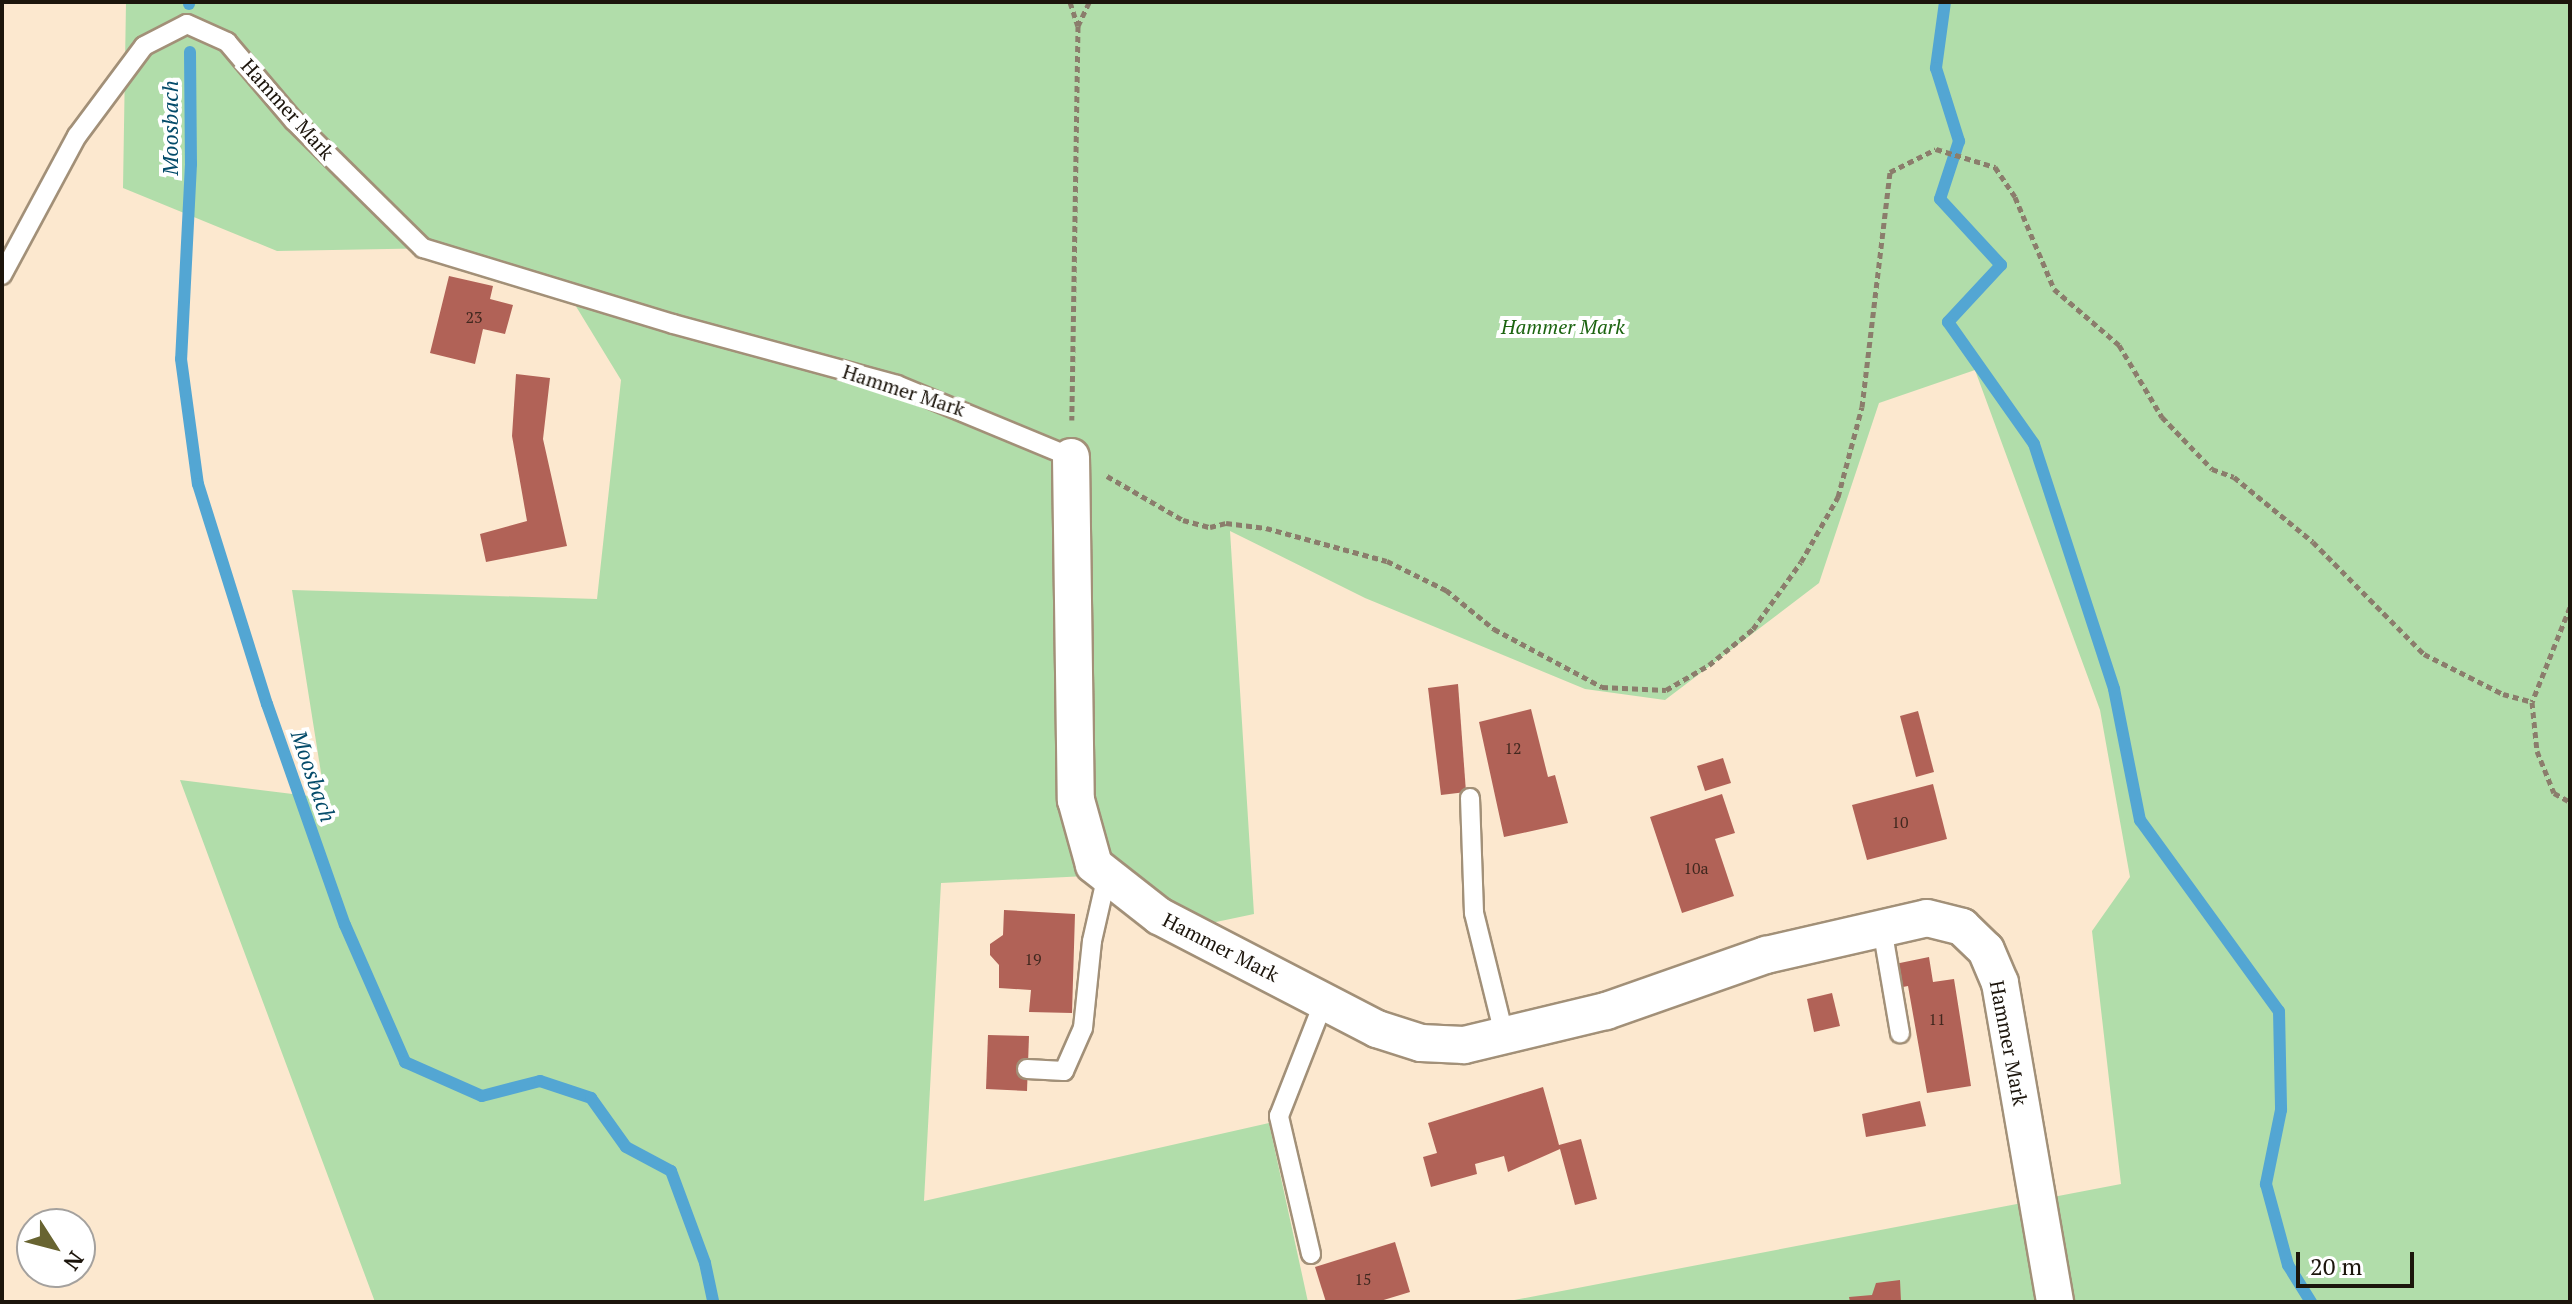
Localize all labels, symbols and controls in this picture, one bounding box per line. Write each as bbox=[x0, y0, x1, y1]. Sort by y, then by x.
street label: Hammer Mark bbox=[237, 54, 339, 164]
water label: Moosbach bbox=[157, 80, 183, 176]
house number: 23 bbox=[465, 307, 483, 327]
park label: Hammer Mark bbox=[1501, 314, 1625, 338]
street label: Hammer Mark bbox=[840, 359, 968, 421]
water label: Moosbach bbox=[286, 727, 342, 825]
house number: 12 bbox=[1504, 738, 1522, 758]
house number: 10 bbox=[1891, 812, 1909, 832]
house number: 10a bbox=[1683, 858, 1709, 878]
street label: Hammer Mark bbox=[1159, 907, 1283, 987]
house number: 19 bbox=[1024, 949, 1042, 969]
street label: Hammer Mark bbox=[1985, 978, 2033, 1108]
house number: 11 bbox=[1928, 1009, 1946, 1029]
north arrow bbox=[16, 1208, 96, 1288]
scale bar bbox=[2300, 1236, 2418, 1286]
text: N bbox=[58, 1246, 91, 1276]
text: 20 m bbox=[2310, 1250, 2362, 1282]
house number: 15 bbox=[1354, 1269, 1372, 1289]

